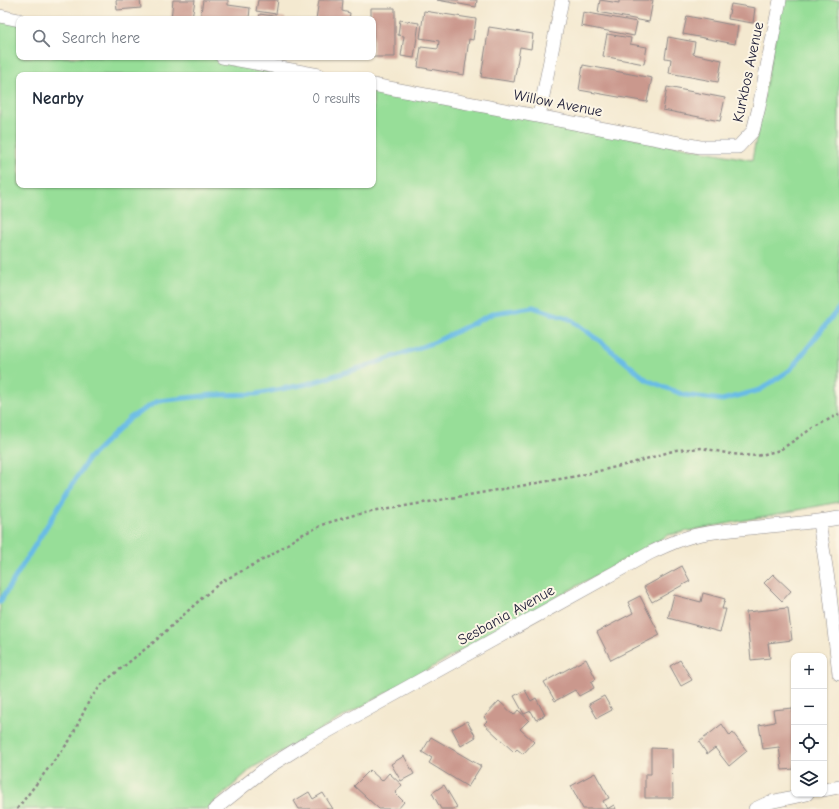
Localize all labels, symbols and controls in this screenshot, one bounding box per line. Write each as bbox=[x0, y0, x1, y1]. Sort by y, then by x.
search box bbox=[16, 16, 376, 60]
street label: Kurkbos Avenue bbox=[729, 20, 768, 124]
icon: search bbox=[30, 27, 52, 49]
text: Search here bbox=[62, 29, 140, 47]
street label: Willow Avenue bbox=[512, 86, 605, 121]
text: Nearby bbox=[32, 89, 83, 108]
text: 0 results bbox=[312, 91, 360, 106]
street label: Sesbania Avenue bbox=[454, 581, 558, 649]
map controls bbox=[791, 653, 827, 797]
button: + bbox=[791, 653, 827, 689]
button: − bbox=[791, 689, 827, 725]
button: locate bbox=[791, 725, 827, 761]
button: layers bbox=[791, 761, 827, 797]

